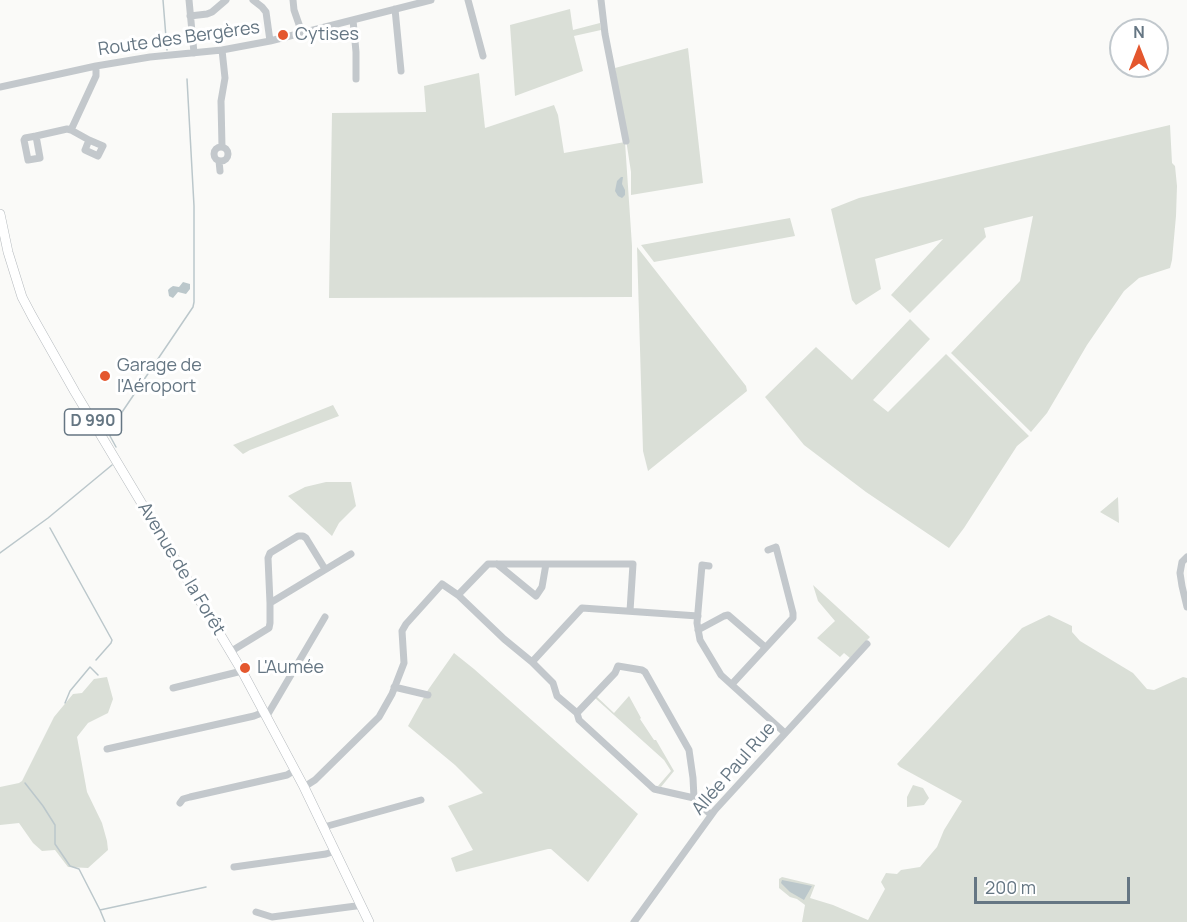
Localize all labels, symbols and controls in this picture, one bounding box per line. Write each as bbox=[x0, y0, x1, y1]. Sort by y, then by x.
street label: Route des Bergères bbox=[97, 17, 261, 61]
north arrow bbox=[1109, 18, 1169, 78]
text: N bbox=[1133, 21, 1145, 43]
place label: Cytises bbox=[295, 24, 359, 46]
marker: Cytises bbox=[276, 28, 290, 42]
place label: Garage de l'Aéroport bbox=[117, 355, 202, 398]
marker: Garage de l'Aéroport bbox=[98, 369, 112, 383]
road number: D 990 bbox=[64, 409, 122, 435]
street label: Avenue de la Forêt bbox=[133, 499, 229, 639]
place label: L'Aumée bbox=[257, 657, 324, 679]
marker: L'Aumée bbox=[238, 661, 252, 675]
street label: Allée Paul Rue bbox=[688, 718, 780, 820]
scale bar bbox=[977, 865, 1133, 903]
text: 200 m bbox=[985, 875, 1036, 899]

